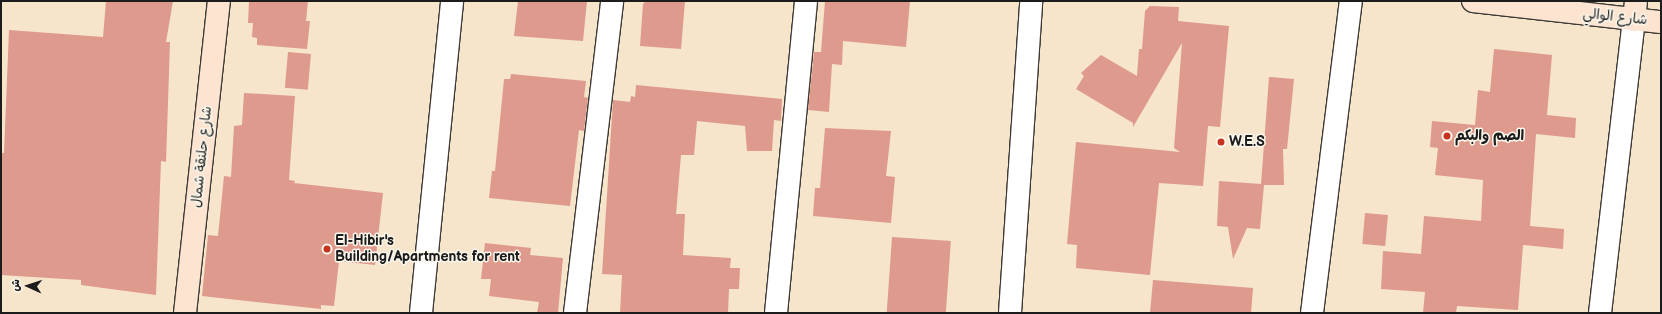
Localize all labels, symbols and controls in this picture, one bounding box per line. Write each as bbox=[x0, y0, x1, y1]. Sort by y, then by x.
street label: شارع الوالي bbox=[1582, 5, 1648, 29]
street label: شارع حلنقة شمال bbox=[188, 105, 216, 209]
place label: الصم والبكم bbox=[1455, 128, 1524, 144]
marker: الصم والبكم bbox=[1442, 131, 1452, 141]
place label: W.E.S bbox=[1229, 134, 1265, 150]
marker: W.E.S bbox=[1216, 137, 1226, 147]
place label: El-Hibir's Building/Apartments for rent bbox=[335, 233, 520, 266]
marker: El-Hibir's Building/Apartments for rent bbox=[322, 244, 332, 254]
north arrow bbox=[8, 266, 48, 306]
text: ش bbox=[9, 279, 22, 292]

